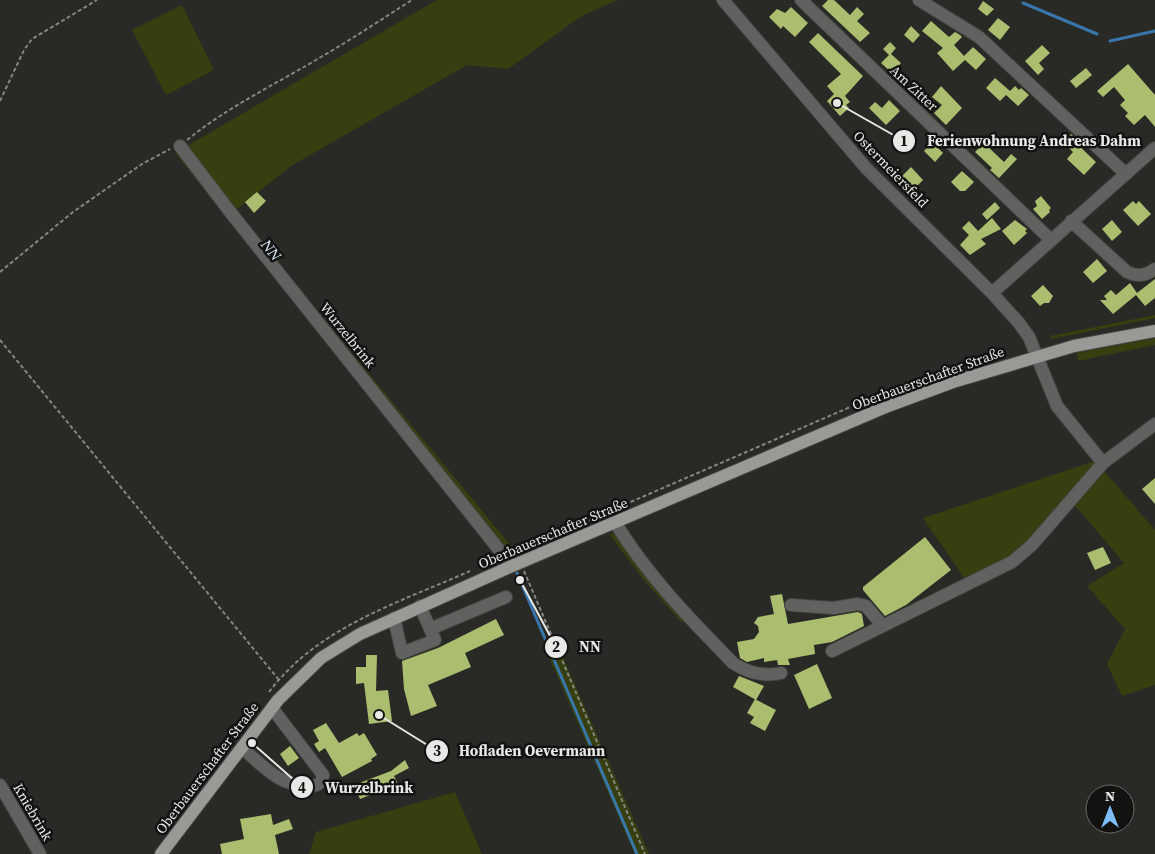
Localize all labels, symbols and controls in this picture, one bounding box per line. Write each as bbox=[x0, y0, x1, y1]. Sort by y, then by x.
street label: Am Zitter bbox=[885, 60, 943, 116]
street label: Ostermeiersfeld bbox=[849, 126, 933, 212]
callout: Ferienwohnung Andreas Dahm bbox=[892, 126, 1151, 156]
text: 1 bbox=[900, 130, 908, 151]
text: Ferienwohnung Andreas Dahm bbox=[927, 130, 1141, 151]
water label: NN bbox=[256, 234, 287, 266]
street label: Wurzelbrink bbox=[315, 298, 381, 372]
street label: Oberbauerschafter Straße bbox=[849, 341, 1007, 415]
street label: Oberbauerschafter Straße bbox=[475, 492, 631, 574]
callout: NN bbox=[544, 632, 611, 662]
text: 2 bbox=[552, 636, 560, 657]
text: NN bbox=[579, 636, 601, 657]
street label: Oberbauerschafter Straße bbox=[151, 698, 263, 838]
callout: Hofladen Oevermann bbox=[424, 736, 616, 766]
text: 3 bbox=[433, 740, 441, 761]
text: Hofladen Oevermann bbox=[459, 740, 605, 761]
callout: Wurzelbrink bbox=[289, 772, 423, 802]
text: 4 bbox=[298, 777, 306, 798]
text: Wurzelbrink bbox=[325, 777, 413, 798]
street label: Kniebrink bbox=[9, 780, 58, 845]
north arrow bbox=[1085, 784, 1135, 834]
text: N bbox=[1105, 786, 1115, 806]

